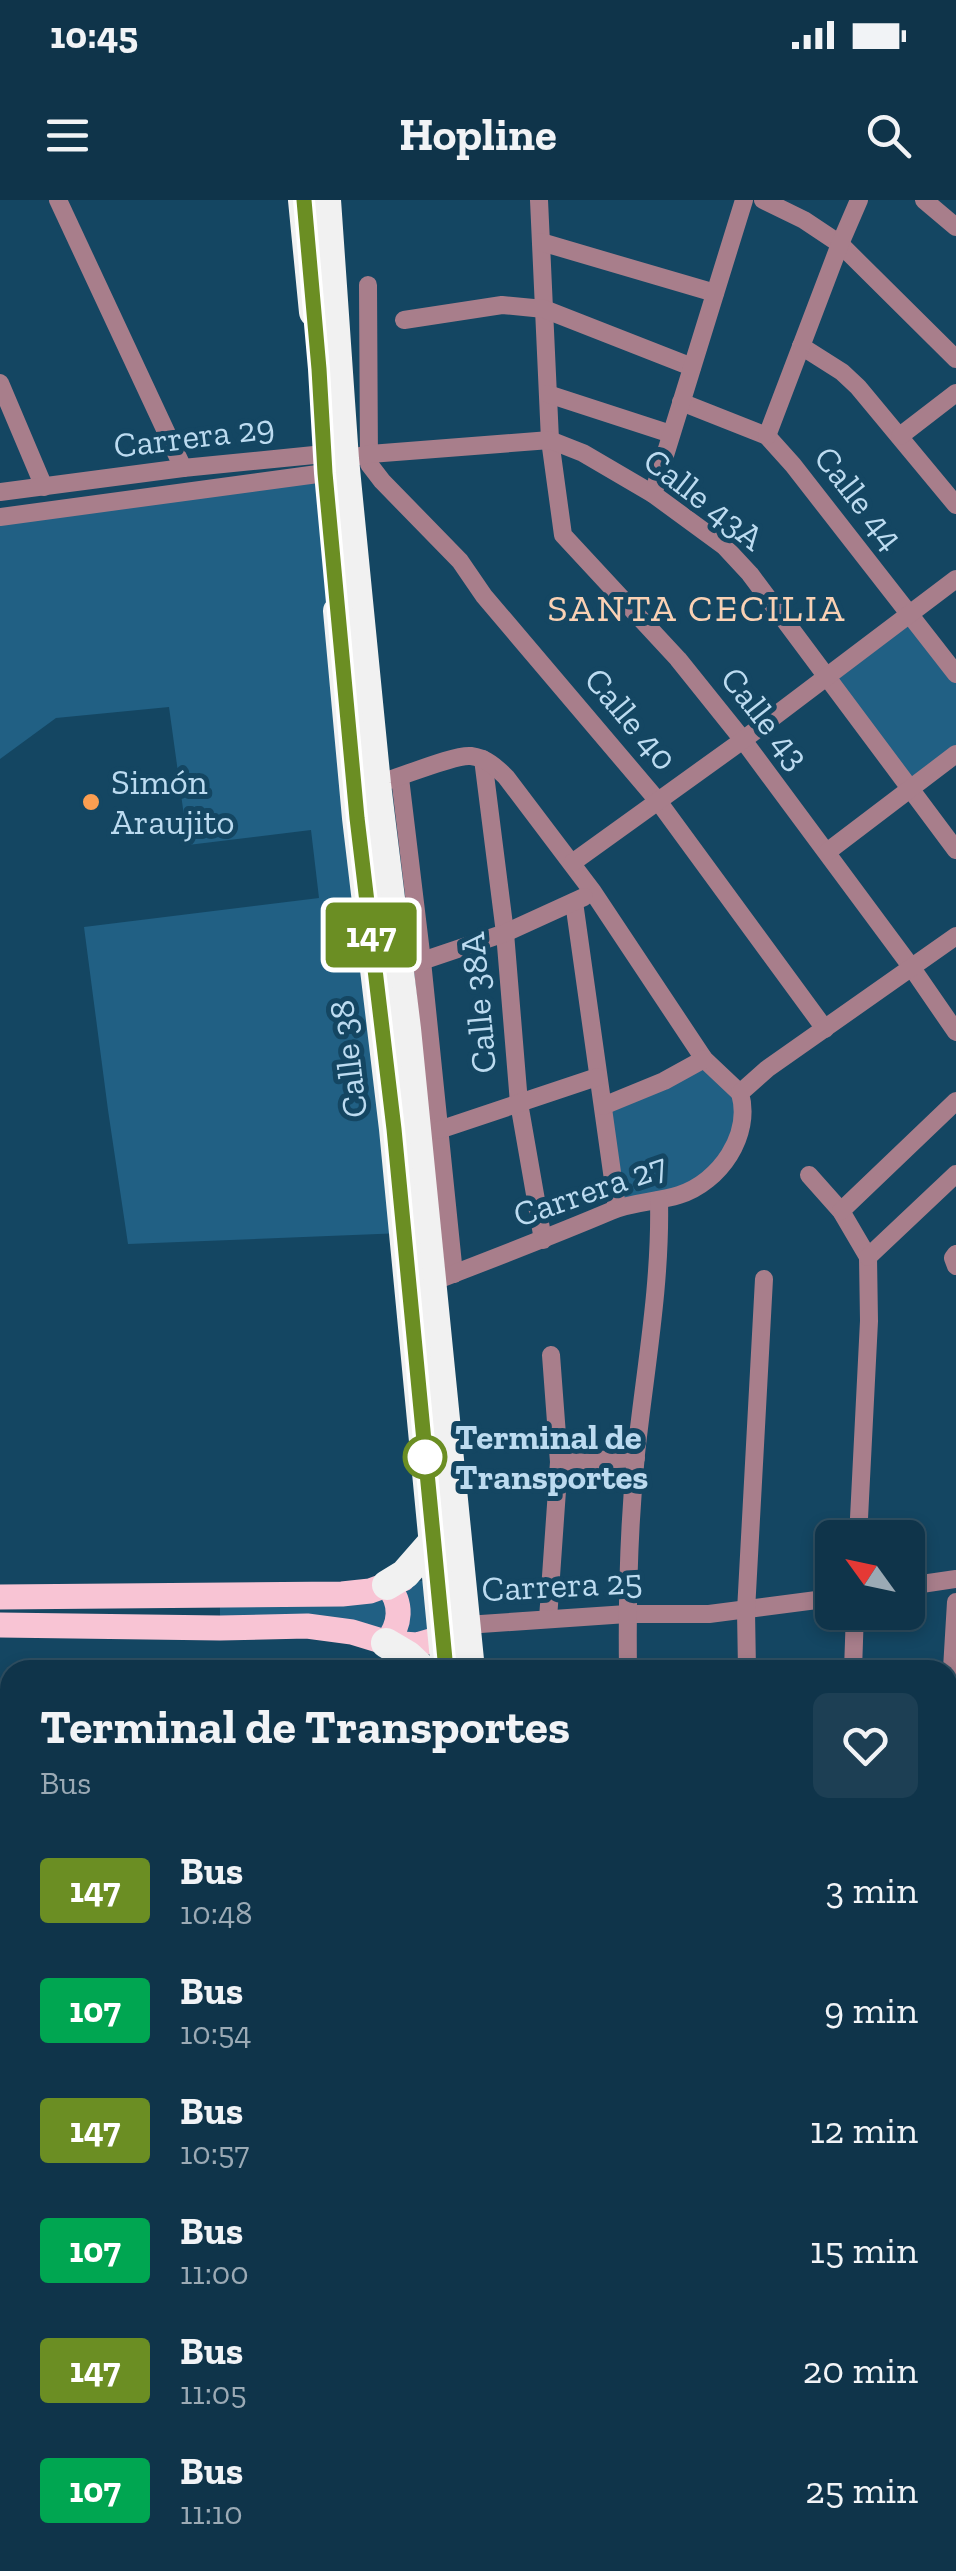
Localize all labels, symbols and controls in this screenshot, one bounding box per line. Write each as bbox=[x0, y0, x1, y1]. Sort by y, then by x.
text: 10:45 bbox=[50, 12, 138, 58]
icon: menu bbox=[40, 108, 95, 163]
text: Hopline bbox=[399, 108, 557, 162]
icon: search bbox=[861, 108, 916, 163]
street label: Carrera 29 bbox=[111, 405, 277, 467]
street label: Calle 44 bbox=[805, 438, 913, 558]
street label: Calle 43A bbox=[635, 439, 773, 559]
district label: SANTA CECILIA bbox=[547, 585, 847, 631]
street label: Calle 43 bbox=[712, 658, 818, 778]
street label: Calle 40 bbox=[576, 659, 686, 779]
place label: Simón Araujito bbox=[111, 761, 234, 843]
marker: Simón Araujito bbox=[80, 791, 102, 813]
line badge: 147 bbox=[314, 902, 428, 968]
text: 147 bbox=[346, 914, 396, 956]
street label: Calle 38A bbox=[451, 931, 505, 1075]
street label: Calle 38 bbox=[320, 998, 376, 1120]
street label: Carrera 27 bbox=[508, 1144, 672, 1236]
place label: Terminal de Transportes bbox=[455, 1416, 648, 1498]
marker: Terminal de Transportes bbox=[404, 1436, 446, 1478]
north arrow bbox=[815, 1520, 925, 1630]
map controls bbox=[815, 1520, 925, 1630]
street label: Carrera 25 bbox=[481, 1560, 643, 1610]
button: heart bbox=[813, 1693, 918, 1798]
text: Terminal de Transportes bbox=[40, 1698, 570, 1755]
text: Bus bbox=[40, 1764, 91, 1802]
text: Bus bbox=[180, 1848, 243, 1894]
text: 3 min bbox=[826, 1867, 918, 1913]
text: 147 bbox=[70, 1869, 120, 1911]
text: 10:48 bbox=[180, 1894, 252, 1932]
text: Bus bbox=[180, 1968, 243, 2014]
text: 9 min bbox=[824, 1987, 918, 2033]
text: 107 bbox=[69, 1989, 121, 2031]
text: 10:54 bbox=[180, 2014, 252, 2052]
text: Bus bbox=[180, 2088, 243, 2134]
text: 12 min bbox=[810, 2107, 918, 2153]
text: 147 bbox=[70, 2109, 120, 2151]
text: 10:57 bbox=[180, 2134, 249, 2172]
text: Bus bbox=[180, 2208, 243, 2254]
text: 15 min bbox=[810, 2227, 918, 2273]
text: 107 bbox=[69, 2229, 121, 2271]
text: 11:00 bbox=[180, 2254, 249, 2292]
text: Bus bbox=[180, 2328, 243, 2374]
text: 20 min bbox=[803, 2347, 918, 2393]
text: 147 bbox=[70, 2349, 120, 2391]
text: 11:05 bbox=[180, 2374, 247, 2412]
text: Bus bbox=[180, 2448, 243, 2494]
text: 25 min bbox=[805, 2467, 918, 2513]
text: 107 bbox=[69, 2469, 121, 2511]
text: 11:10 bbox=[180, 2494, 243, 2532]

